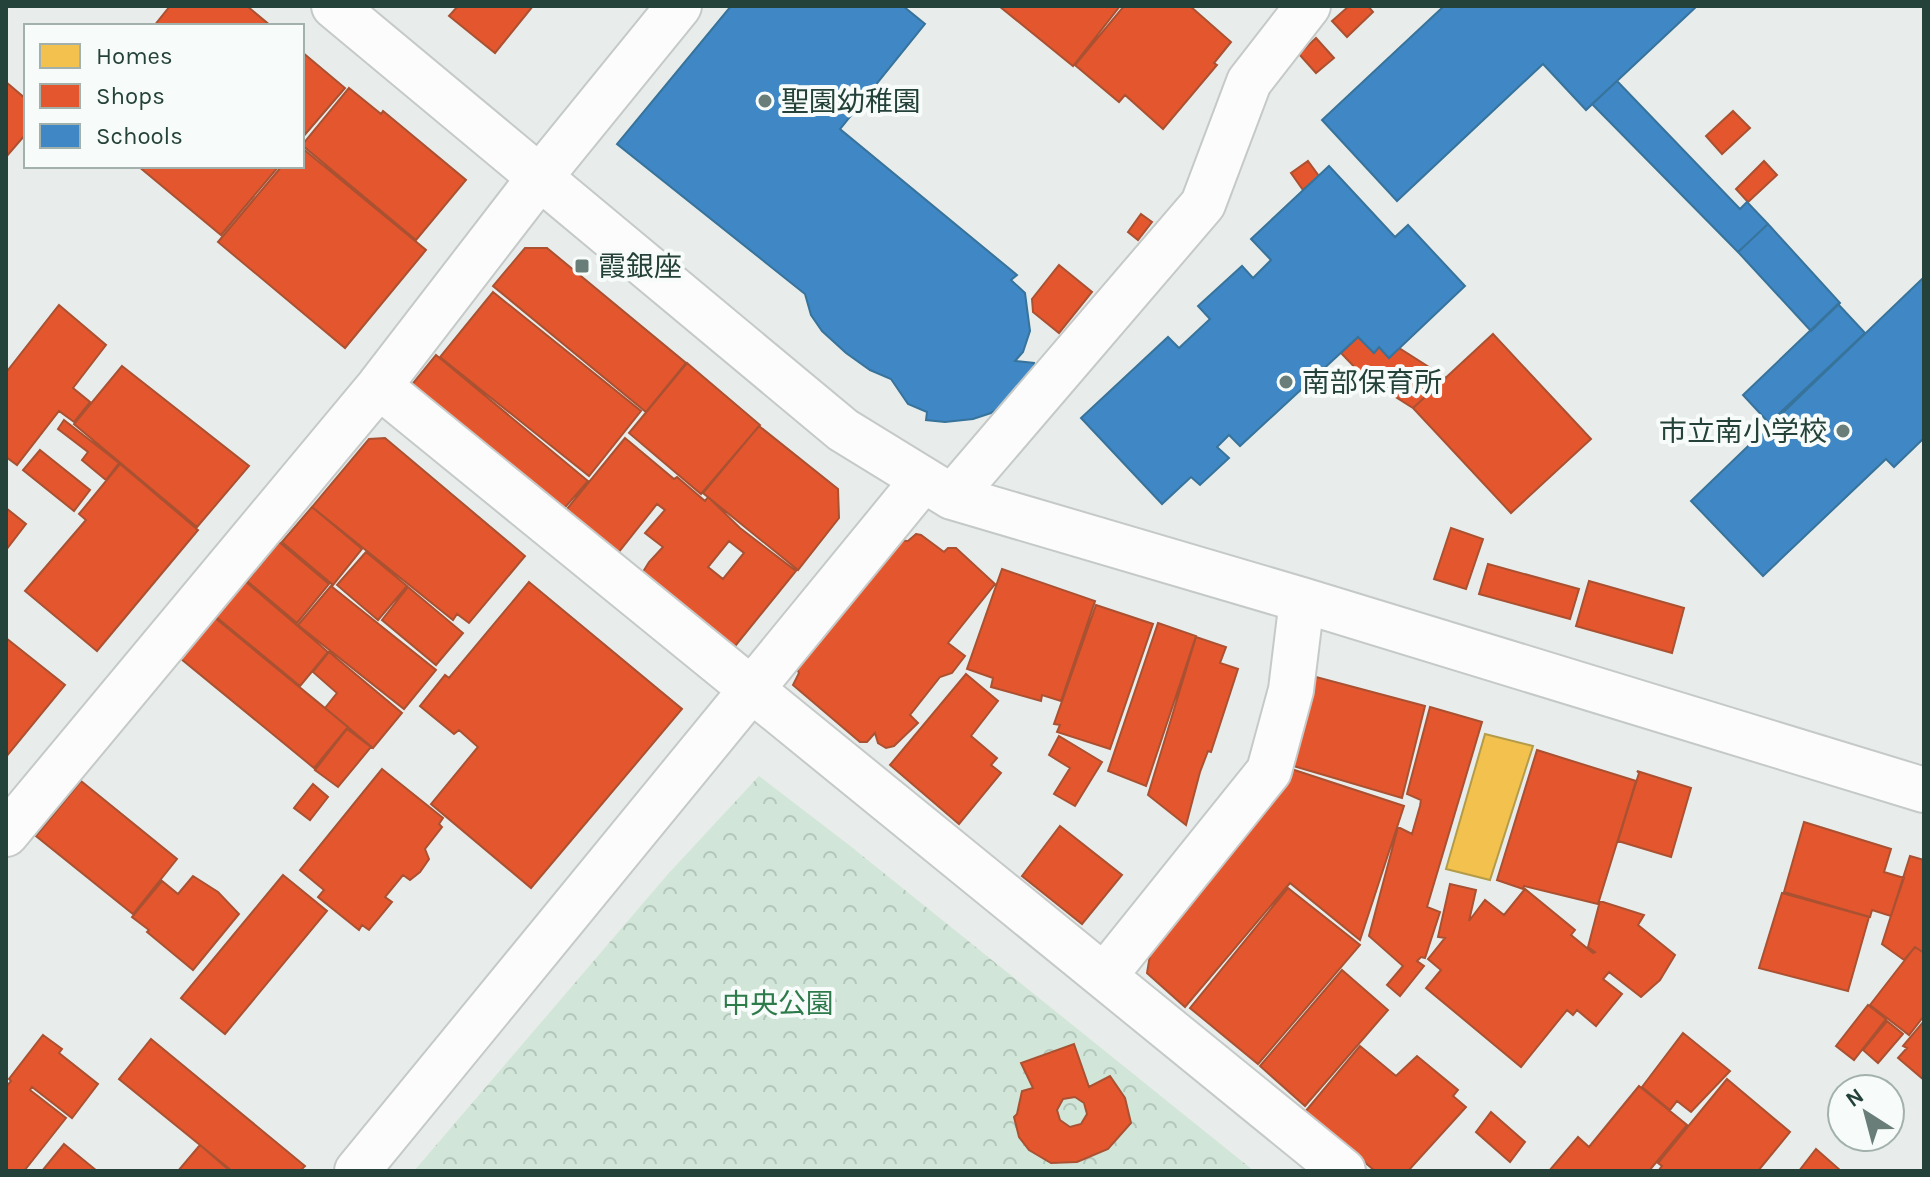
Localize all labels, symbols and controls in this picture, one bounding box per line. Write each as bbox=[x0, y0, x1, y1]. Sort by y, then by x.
legend bbox=[24, 24, 304, 168]
text: Homes bbox=[96, 42, 173, 70]
text: Shops bbox=[96, 82, 165, 110]
place label: 聖園幼稚園 bbox=[781, 85, 921, 118]
marker: 聖園幼稚園 bbox=[756, 92, 774, 110]
text: Schools bbox=[96, 122, 183, 150]
place label: 霞銀座 bbox=[598, 250, 682, 283]
marker: 霞銀座 bbox=[573, 257, 591, 275]
place label: 南部保育所 bbox=[1302, 366, 1442, 399]
marker: 南部保育所 bbox=[1277, 373, 1295, 391]
place label: 市立南小学校 bbox=[1659, 415, 1827, 448]
marker: 市立南小学校 bbox=[1834, 422, 1852, 440]
park label: 中央公園 bbox=[722, 987, 834, 1020]
north arrow bbox=[1826, 1073, 1906, 1153]
text: N bbox=[1841, 1082, 1869, 1113]

